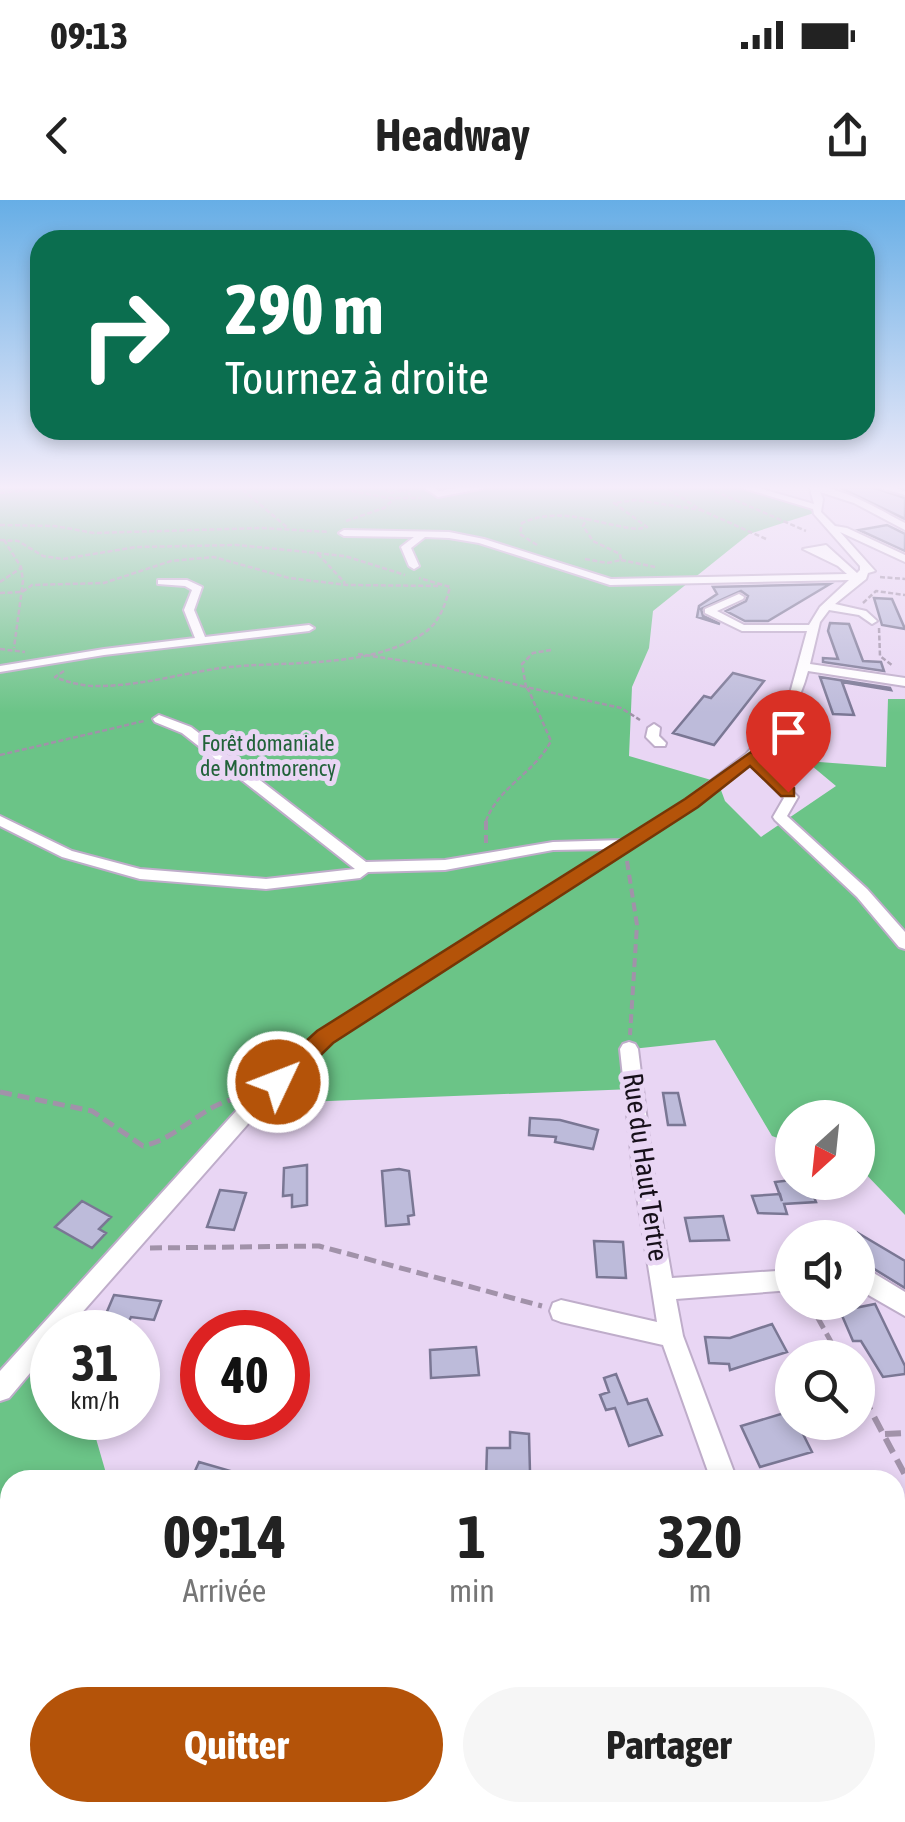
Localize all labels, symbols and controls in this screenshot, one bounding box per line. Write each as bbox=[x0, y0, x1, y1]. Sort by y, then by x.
text: 09:13 bbox=[50, 14, 128, 57]
icon: back bbox=[30, 108, 85, 163]
icon: share bbox=[820, 108, 875, 163]
text: Headway bbox=[375, 109, 530, 161]
text: 290 m bbox=[225, 269, 384, 349]
icon: right bbox=[60, 270, 190, 400]
text: Tournez à droite bbox=[225, 352, 489, 404]
pin bbox=[746, 690, 831, 793]
icon: arrive bbox=[761, 705, 816, 760]
park label: Forêt domaniale de Montmorency bbox=[200, 730, 336, 781]
position arrow bbox=[226, 1030, 330, 1134]
street label: Rue du Haut Tertre bbox=[617, 1071, 675, 1263]
north arrow bbox=[775, 1100, 875, 1200]
map controls bbox=[775, 1100, 875, 1440]
button: sound bbox=[775, 1220, 875, 1320]
speed limit sign: 40 bbox=[180, 1310, 310, 1440]
text: 31 bbox=[71, 1334, 118, 1392]
button: search bbox=[775, 1340, 875, 1440]
text: km/h bbox=[70, 1386, 120, 1414]
text: 09:14 bbox=[163, 1502, 286, 1571]
text: 1 bbox=[458, 1502, 486, 1571]
text: 320 bbox=[658, 1502, 742, 1571]
text: Arrivée bbox=[183, 1572, 266, 1609]
text: min bbox=[449, 1572, 495, 1609]
text: m bbox=[688, 1572, 711, 1609]
button: Quitter bbox=[30, 1687, 443, 1802]
button: Partager bbox=[463, 1687, 875, 1802]

